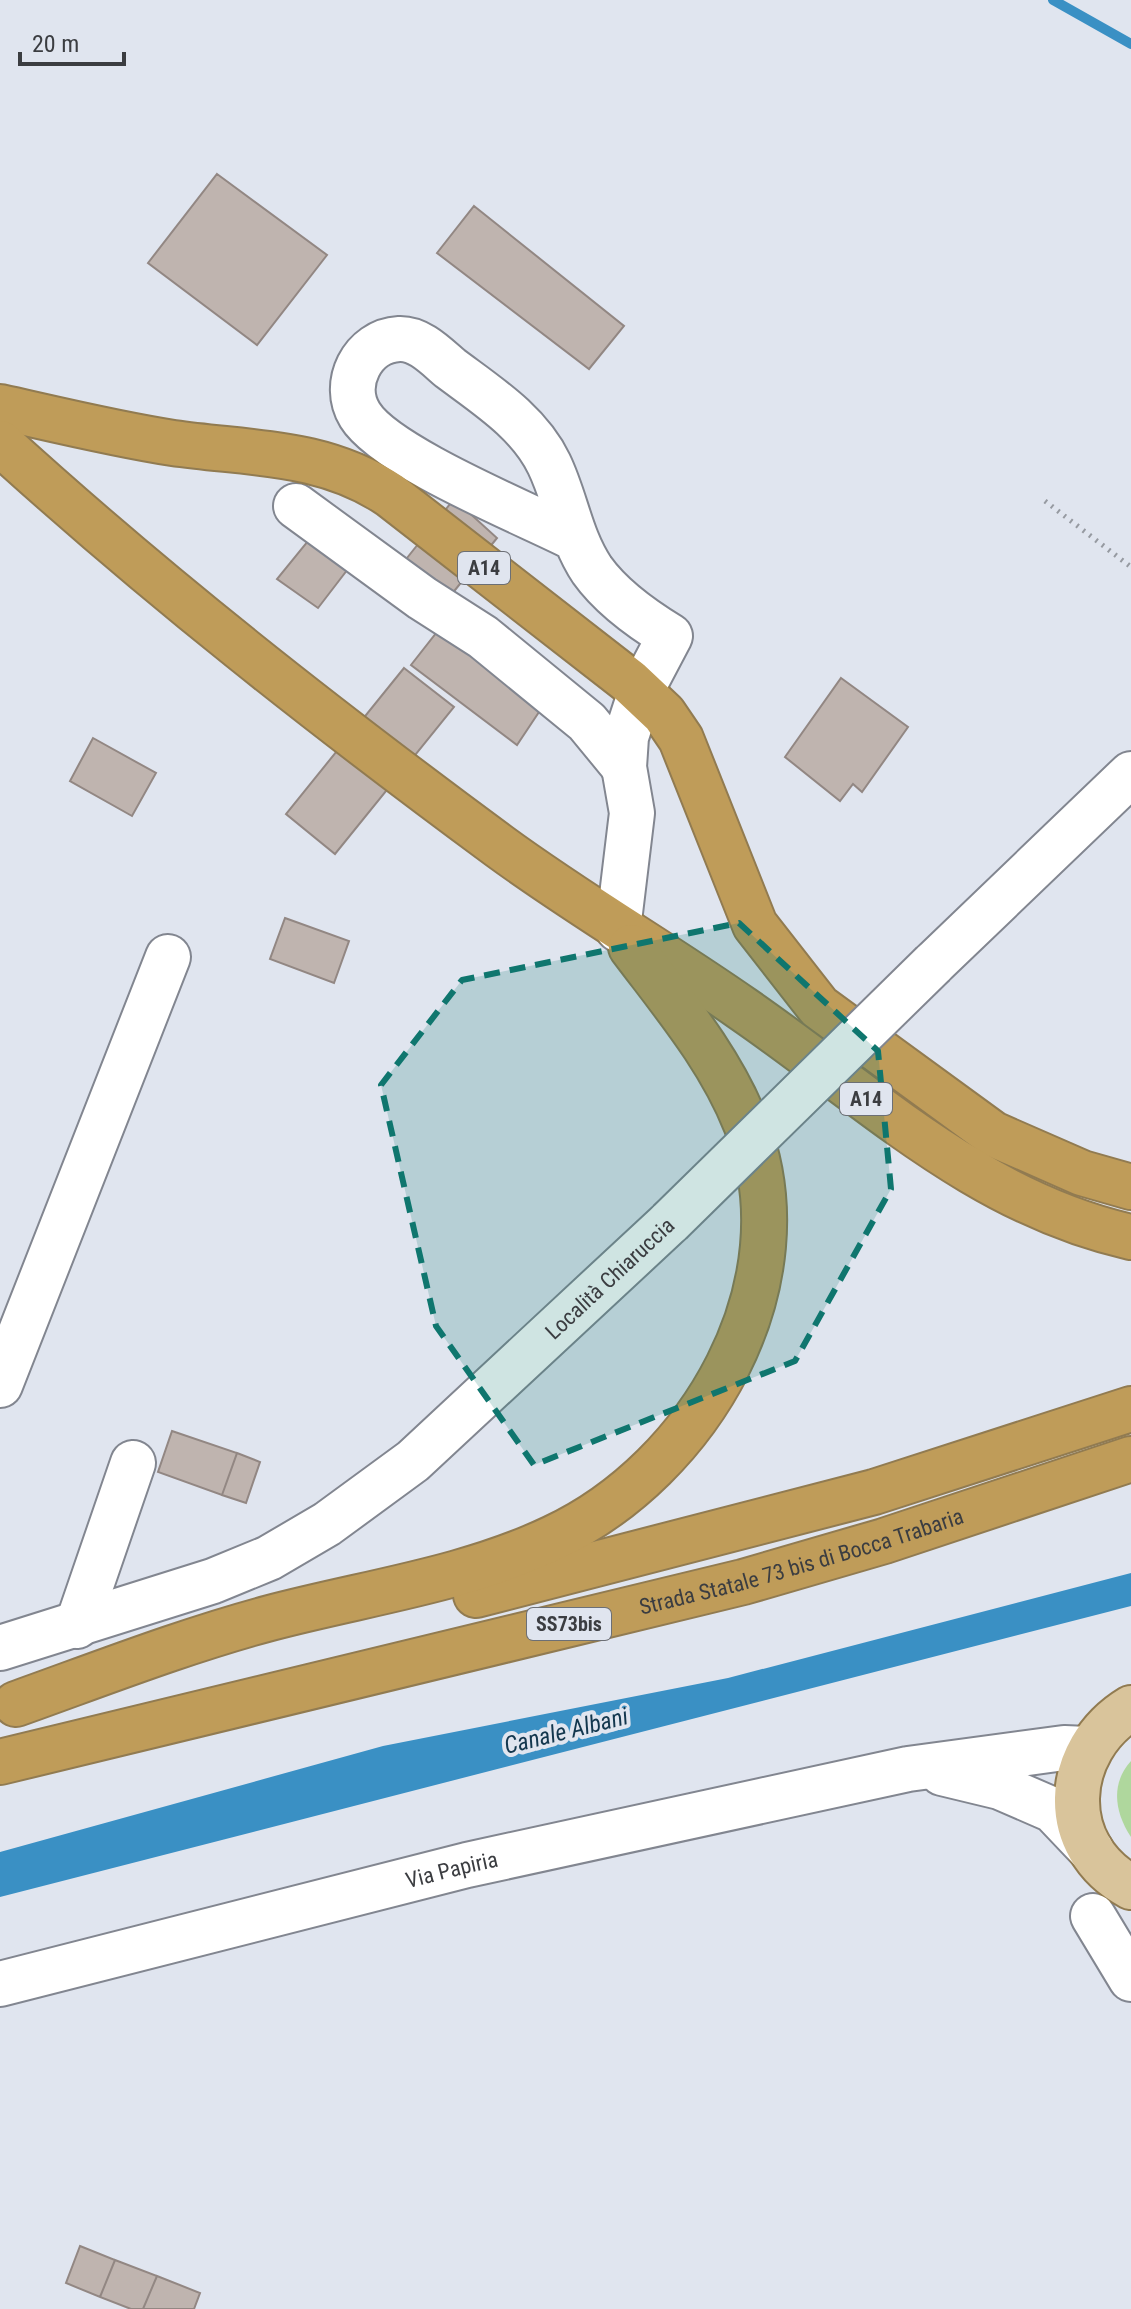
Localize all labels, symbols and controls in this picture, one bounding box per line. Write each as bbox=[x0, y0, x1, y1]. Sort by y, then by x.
scale bar bbox=[20, 16, 124, 66]
text: 20 m bbox=[32, 30, 79, 58]
road number: A14 bbox=[458, 552, 510, 584]
road number: A14 bbox=[840, 1083, 892, 1115]
street label: Località Chiaruccia bbox=[540, 1213, 679, 1344]
street label: Strada Statale 73 bis di Bocca Trabaria bbox=[637, 1504, 967, 1620]
road number: SS73bis bbox=[527, 1608, 611, 1640]
water label: Canale Albani bbox=[501, 1702, 631, 1760]
street label: Via Papiria bbox=[403, 1847, 500, 1893]

